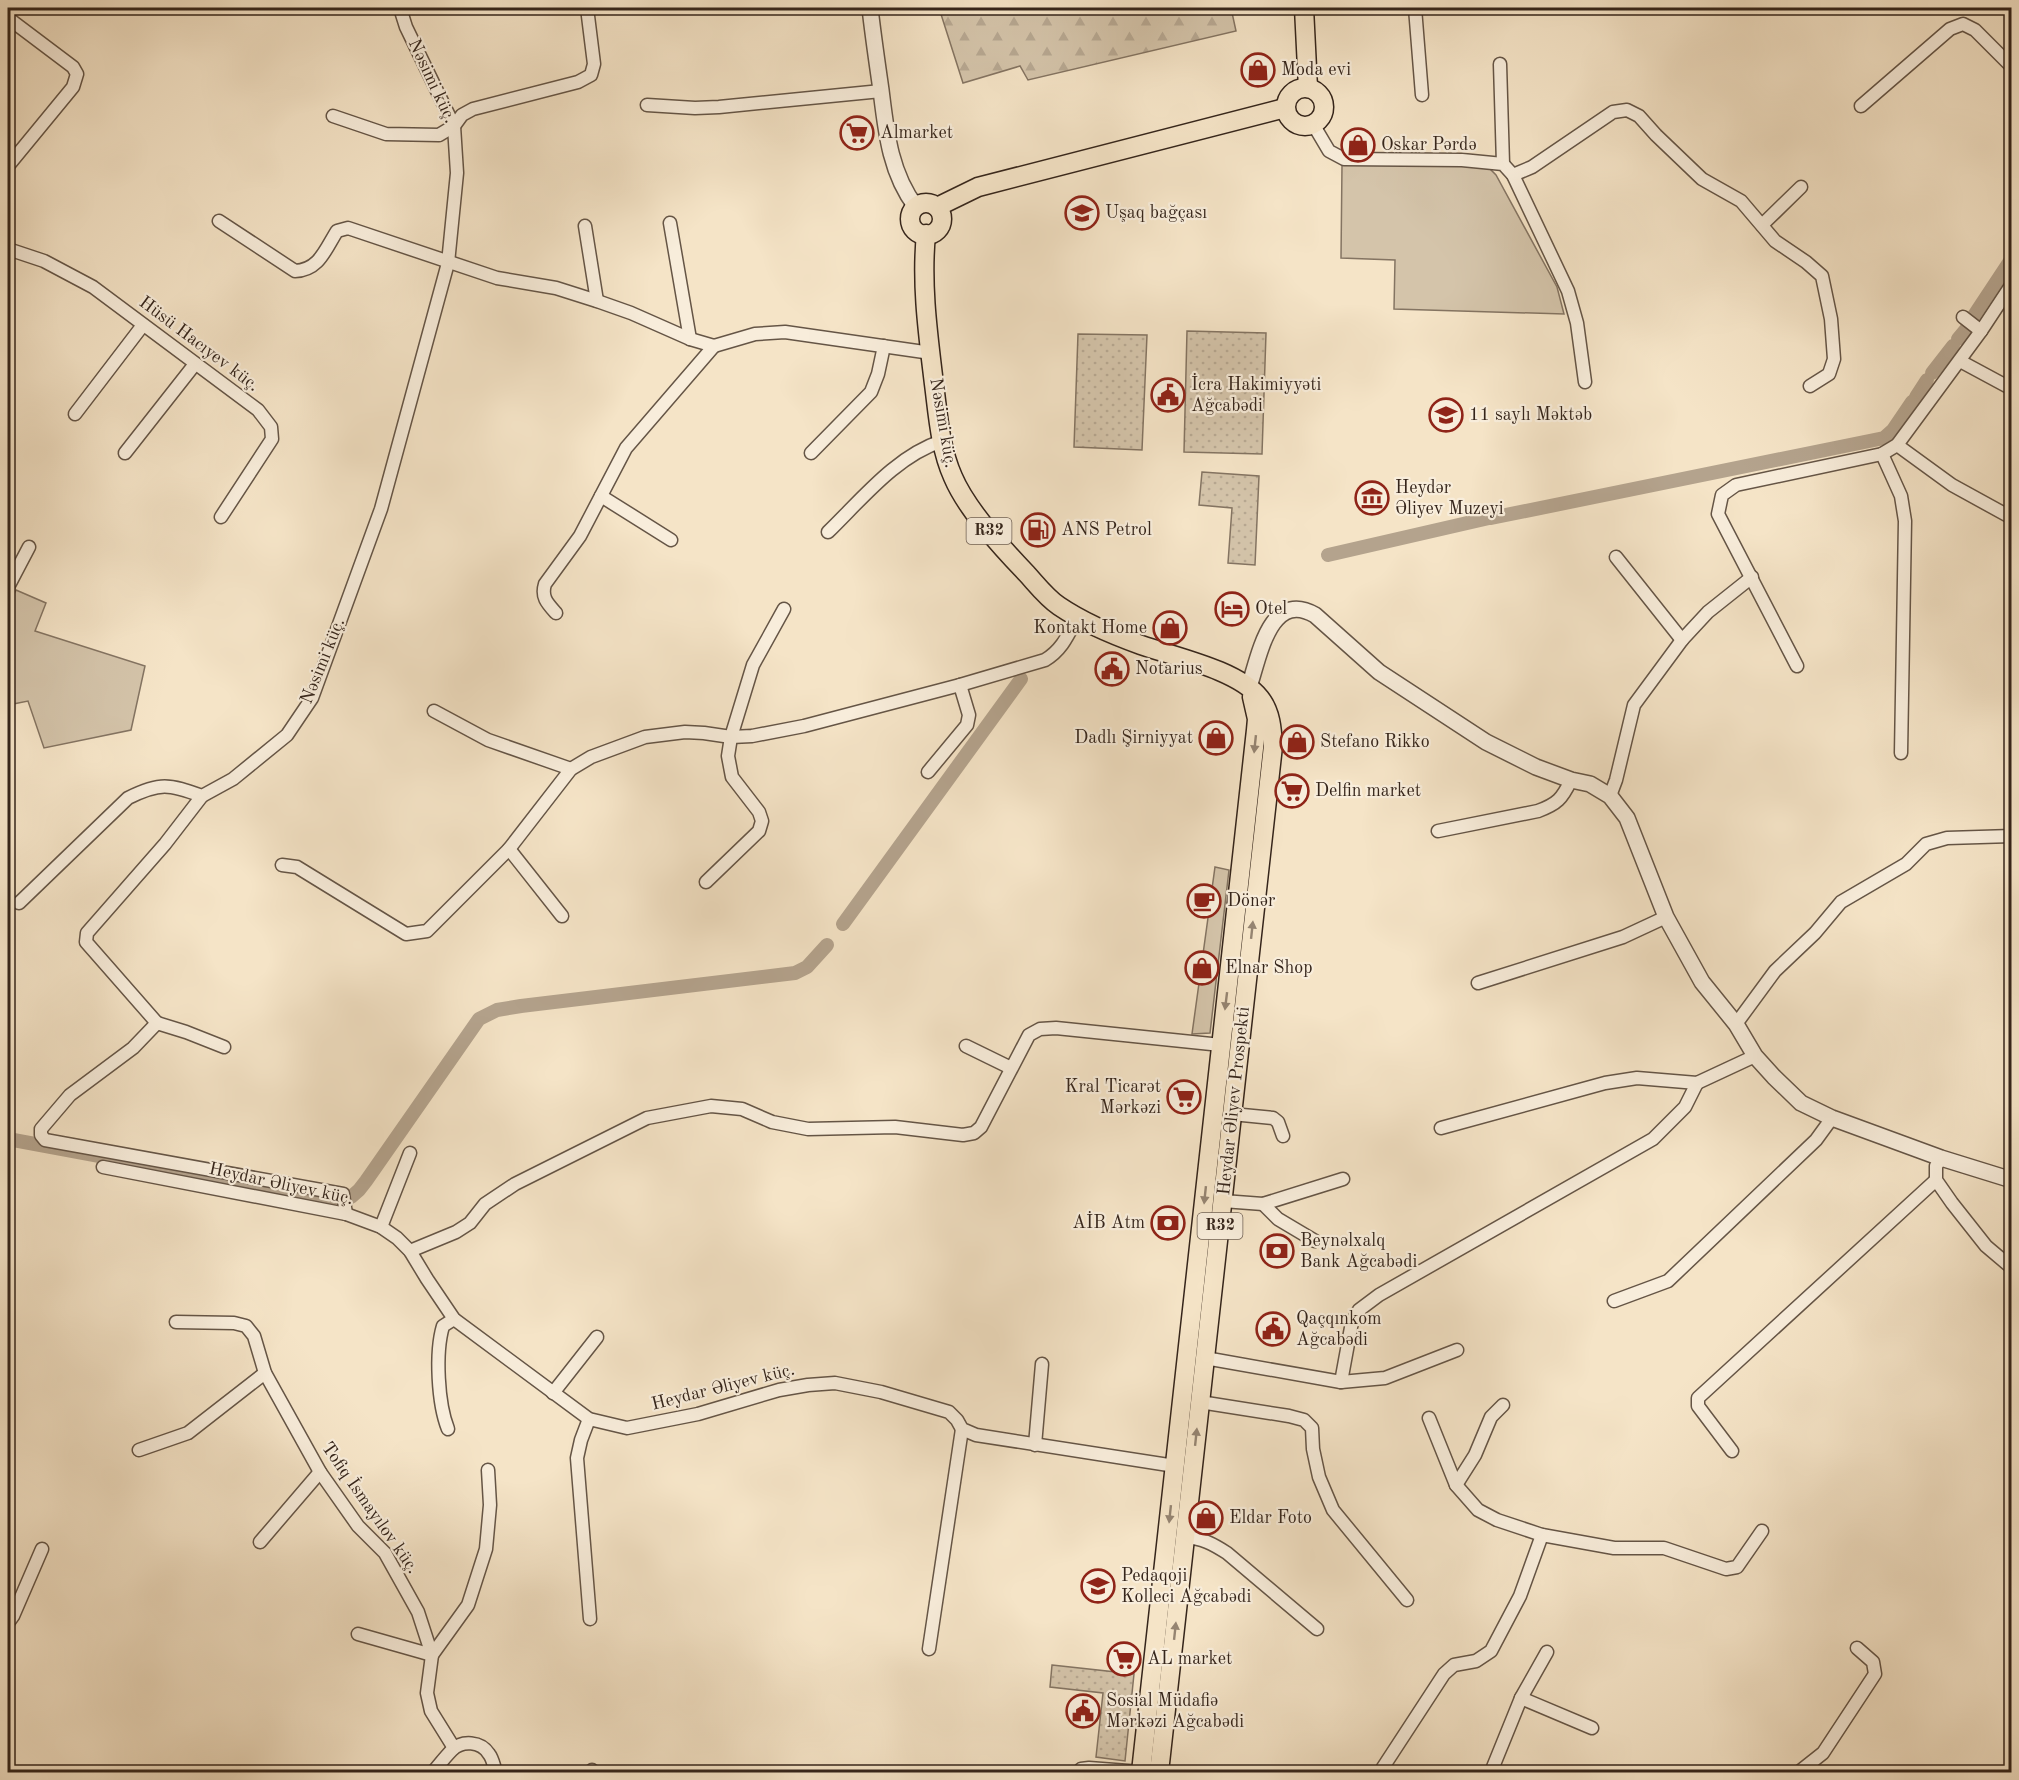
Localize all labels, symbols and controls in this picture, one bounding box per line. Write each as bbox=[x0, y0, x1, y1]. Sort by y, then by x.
street label: Nəsimi küç. bbox=[405, 36, 459, 126]
shop icon: Moda evi bbox=[1240, 52, 1276, 88]
place label: Moda evi bbox=[1281, 61, 1351, 79]
supermarket icon: Almarket bbox=[839, 115, 875, 151]
place label: Almarket bbox=[880, 124, 953, 142]
shop icon: Oskar Pərdə bbox=[1340, 127, 1376, 163]
place label: Oskar Pərdə bbox=[1381, 136, 1477, 154]
school or university icon: Uşaq bağçası bbox=[1064, 195, 1100, 231]
place label: Uşaq bağçası bbox=[1105, 204, 1207, 222]
street label: Hüsü Hacıyev küç. bbox=[136, 293, 262, 395]
place label: İcra Hakimiyyəti Ağcabədi bbox=[1191, 373, 1321, 415]
street label: Nəsimi küç. bbox=[926, 377, 960, 469]
public building icon: İcra Hakimiyyəti Ağcabədi bbox=[1150, 377, 1186, 413]
school or university icon: 11 saylı Məktəb bbox=[1428, 397, 1464, 433]
place label: 11 saylı Məktəb bbox=[1469, 406, 1592, 424]
place label: Heydər Əliyev Muzeyi bbox=[1395, 479, 1504, 518]
museum icon: Heydər Əliyev Muzeyi bbox=[1354, 480, 1390, 516]
fuel station icon: ANS Petrol bbox=[1020, 512, 1056, 548]
road number: R32 bbox=[966, 518, 1012, 544]
place label: ANS Petrol bbox=[1061, 521, 1152, 539]
hotel icon: Otel bbox=[1214, 591, 1250, 627]
place label: Otel bbox=[1255, 600, 1287, 618]
shop icon: Kontakt Home bbox=[1152, 610, 1188, 646]
street label: Nəsimi küç. bbox=[298, 615, 348, 707]
place label: Kontakt Home bbox=[1033, 619, 1147, 637]
public building icon: Notarius bbox=[1094, 651, 1130, 687]
place label: Notarius bbox=[1135, 660, 1203, 678]
shop icon: Dadlı Şirniyyat bbox=[1198, 720, 1234, 756]
shop icon: Stefano Rikko bbox=[1279, 724, 1315, 760]
place label: Dadlı Şirniyyat bbox=[1074, 729, 1193, 747]
place label: Stefano Rikko bbox=[1320, 733, 1430, 751]
one-way arrow bbox=[1250, 735, 1260, 754]
supermarket icon: Delfin market bbox=[1274, 773, 1310, 809]
place label: Delfin market bbox=[1315, 782, 1421, 800]
cafe icon: Dönər bbox=[1186, 883, 1222, 919]
place label: Dönər bbox=[1227, 892, 1276, 910]
one-way arrow bbox=[1248, 921, 1257, 940]
shop icon: Elnar Shop bbox=[1184, 950, 1220, 986]
place label: Elnar Shop bbox=[1225, 959, 1313, 977]
one-way arrow bbox=[1221, 991, 1231, 1010]
street label: Heydar Əliyev Prospekti bbox=[1215, 1006, 1253, 1196]
place label: Kral Ticarət Mərkəzi bbox=[1065, 1078, 1161, 1117]
supermarket icon: Kral Ticarət Mərkəzi bbox=[1166, 1079, 1202, 1115]
street label: Heydar Əliyev küç. bbox=[207, 1160, 355, 1208]
one-way arrow bbox=[1200, 1185, 1210, 1204]
bank icon: AİB Atm bbox=[1150, 1205, 1186, 1241]
place label: AİB Atm bbox=[1072, 1211, 1145, 1232]
road number: R32 bbox=[1198, 1213, 1242, 1239]
place label: Beynəlxalq Bank Ağcabədi bbox=[1300, 1232, 1418, 1271]
bank icon: Beynəlxalq Bank Ağcabədi bbox=[1259, 1233, 1295, 1269]
place label: Qaçqınkom Ağcabədi bbox=[1296, 1310, 1382, 1349]
public building icon: Qaçqınkom Ağcabədi bbox=[1255, 1311, 1291, 1347]
street label: Heydar Əliyev küç. bbox=[649, 1360, 797, 1414]
one-way arrow bbox=[1192, 1428, 1201, 1447]
street label: Tofiq İsmayılov küç. bbox=[318, 1437, 425, 1577]
shop icon: Eldar Foto bbox=[1188, 1500, 1224, 1536]
one-way arrow bbox=[1165, 1504, 1175, 1523]
place label: Eldar Foto bbox=[1229, 1509, 1312, 1527]
place label: Pedaqoji Kolleci Ağcabədi bbox=[1121, 1567, 1251, 1606]
school or university icon: Pedaqoji Kolleci Ağcabədi bbox=[1080, 1568, 1116, 1604]
one-way arrow bbox=[1170, 1621, 1180, 1640]
supermarket icon: AL market bbox=[1106, 1641, 1142, 1677]
place label: AL market bbox=[1147, 1650, 1232, 1668]
place label: Sosial Müdafiə Mərkəzi Ağcabədi bbox=[1106, 1692, 1244, 1731]
public building icon: Sosial Müdafiə Mərkəzi Ağcabədi bbox=[1065, 1693, 1101, 1729]

